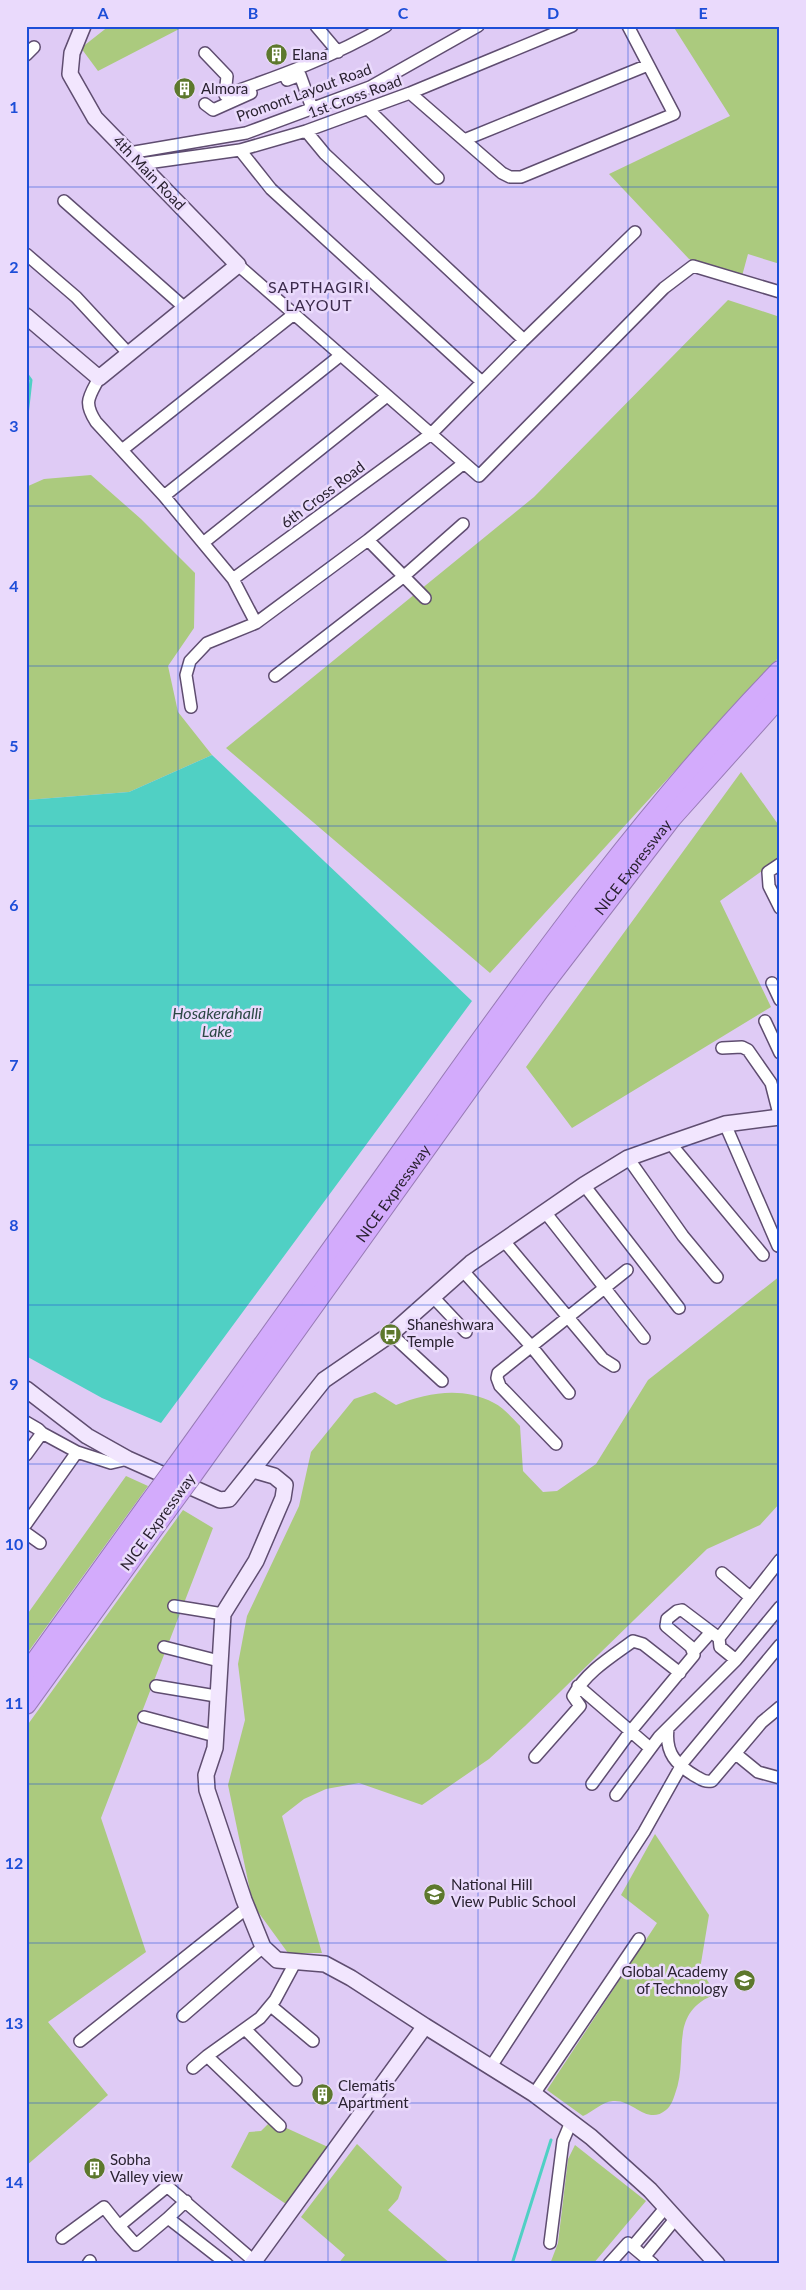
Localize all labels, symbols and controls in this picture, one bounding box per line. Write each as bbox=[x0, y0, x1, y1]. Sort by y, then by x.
text: A bbox=[96, 3, 109, 22]
text: B bbox=[248, 3, 258, 22]
text: C bbox=[398, 3, 409, 22]
text: D bbox=[547, 3, 559, 22]
text: E bbox=[698, 3, 708, 22]
building icon: Elana bbox=[264, 43, 288, 67]
place label: Elana bbox=[292, 45, 327, 63]
street label: Promont Layout Road bbox=[234, 59, 374, 125]
street label: 1st Cross Road bbox=[305, 71, 404, 121]
building icon: Almora bbox=[173, 77, 197, 101]
place label: Almora bbox=[201, 79, 248, 97]
text: 1 bbox=[9, 97, 19, 116]
street label: 4th Main Road bbox=[110, 131, 190, 213]
text: 2 bbox=[9, 257, 19, 276]
district label: SAPTHAGIRI LAYOUT bbox=[268, 277, 370, 314]
text: 3 bbox=[9, 416, 19, 435]
street label: 6th Cross Road bbox=[277, 457, 368, 531]
text: 4 bbox=[9, 576, 19, 595]
text: 5 bbox=[9, 736, 19, 755]
street label: NICE Expressway bbox=[590, 815, 675, 918]
text: 6 bbox=[9, 895, 19, 914]
water label: Hosakerahalli Lake bbox=[172, 1003, 262, 1040]
text: 7 bbox=[9, 1055, 19, 1074]
street label: NICE Expressway bbox=[352, 1141, 434, 1245]
text: 8 bbox=[9, 1215, 19, 1234]
place label: Shaneshwara Temple bbox=[407, 1315, 494, 1350]
bus stop icon: Shaneshwara Temple bbox=[379, 1322, 403, 1346]
text: 9 bbox=[9, 1374, 19, 1393]
street label: NICE Expressway bbox=[116, 1469, 199, 1573]
text: 10 bbox=[5, 1534, 23, 1553]
text: 11 bbox=[5, 1693, 23, 1712]
text: 12 bbox=[5, 1853, 23, 1872]
place label: National Hill View Public School bbox=[451, 1875, 576, 1910]
school or university icon: National Hill View Public School bbox=[423, 1882, 447, 1906]
place label: Global Academy of Technology bbox=[622, 1962, 728, 1997]
school or university icon: Global Academy of Technology bbox=[732, 1969, 756, 1993]
text: 13 bbox=[5, 2013, 23, 2032]
place label: Clematis Apartment bbox=[338, 2076, 409, 2111]
building icon: Clematis Apartment bbox=[310, 2083, 334, 2107]
place label: Sobha Valley view bbox=[110, 2150, 183, 2185]
building icon: Sobha Valley view bbox=[82, 2157, 106, 2181]
text: 14 bbox=[5, 2172, 23, 2191]

